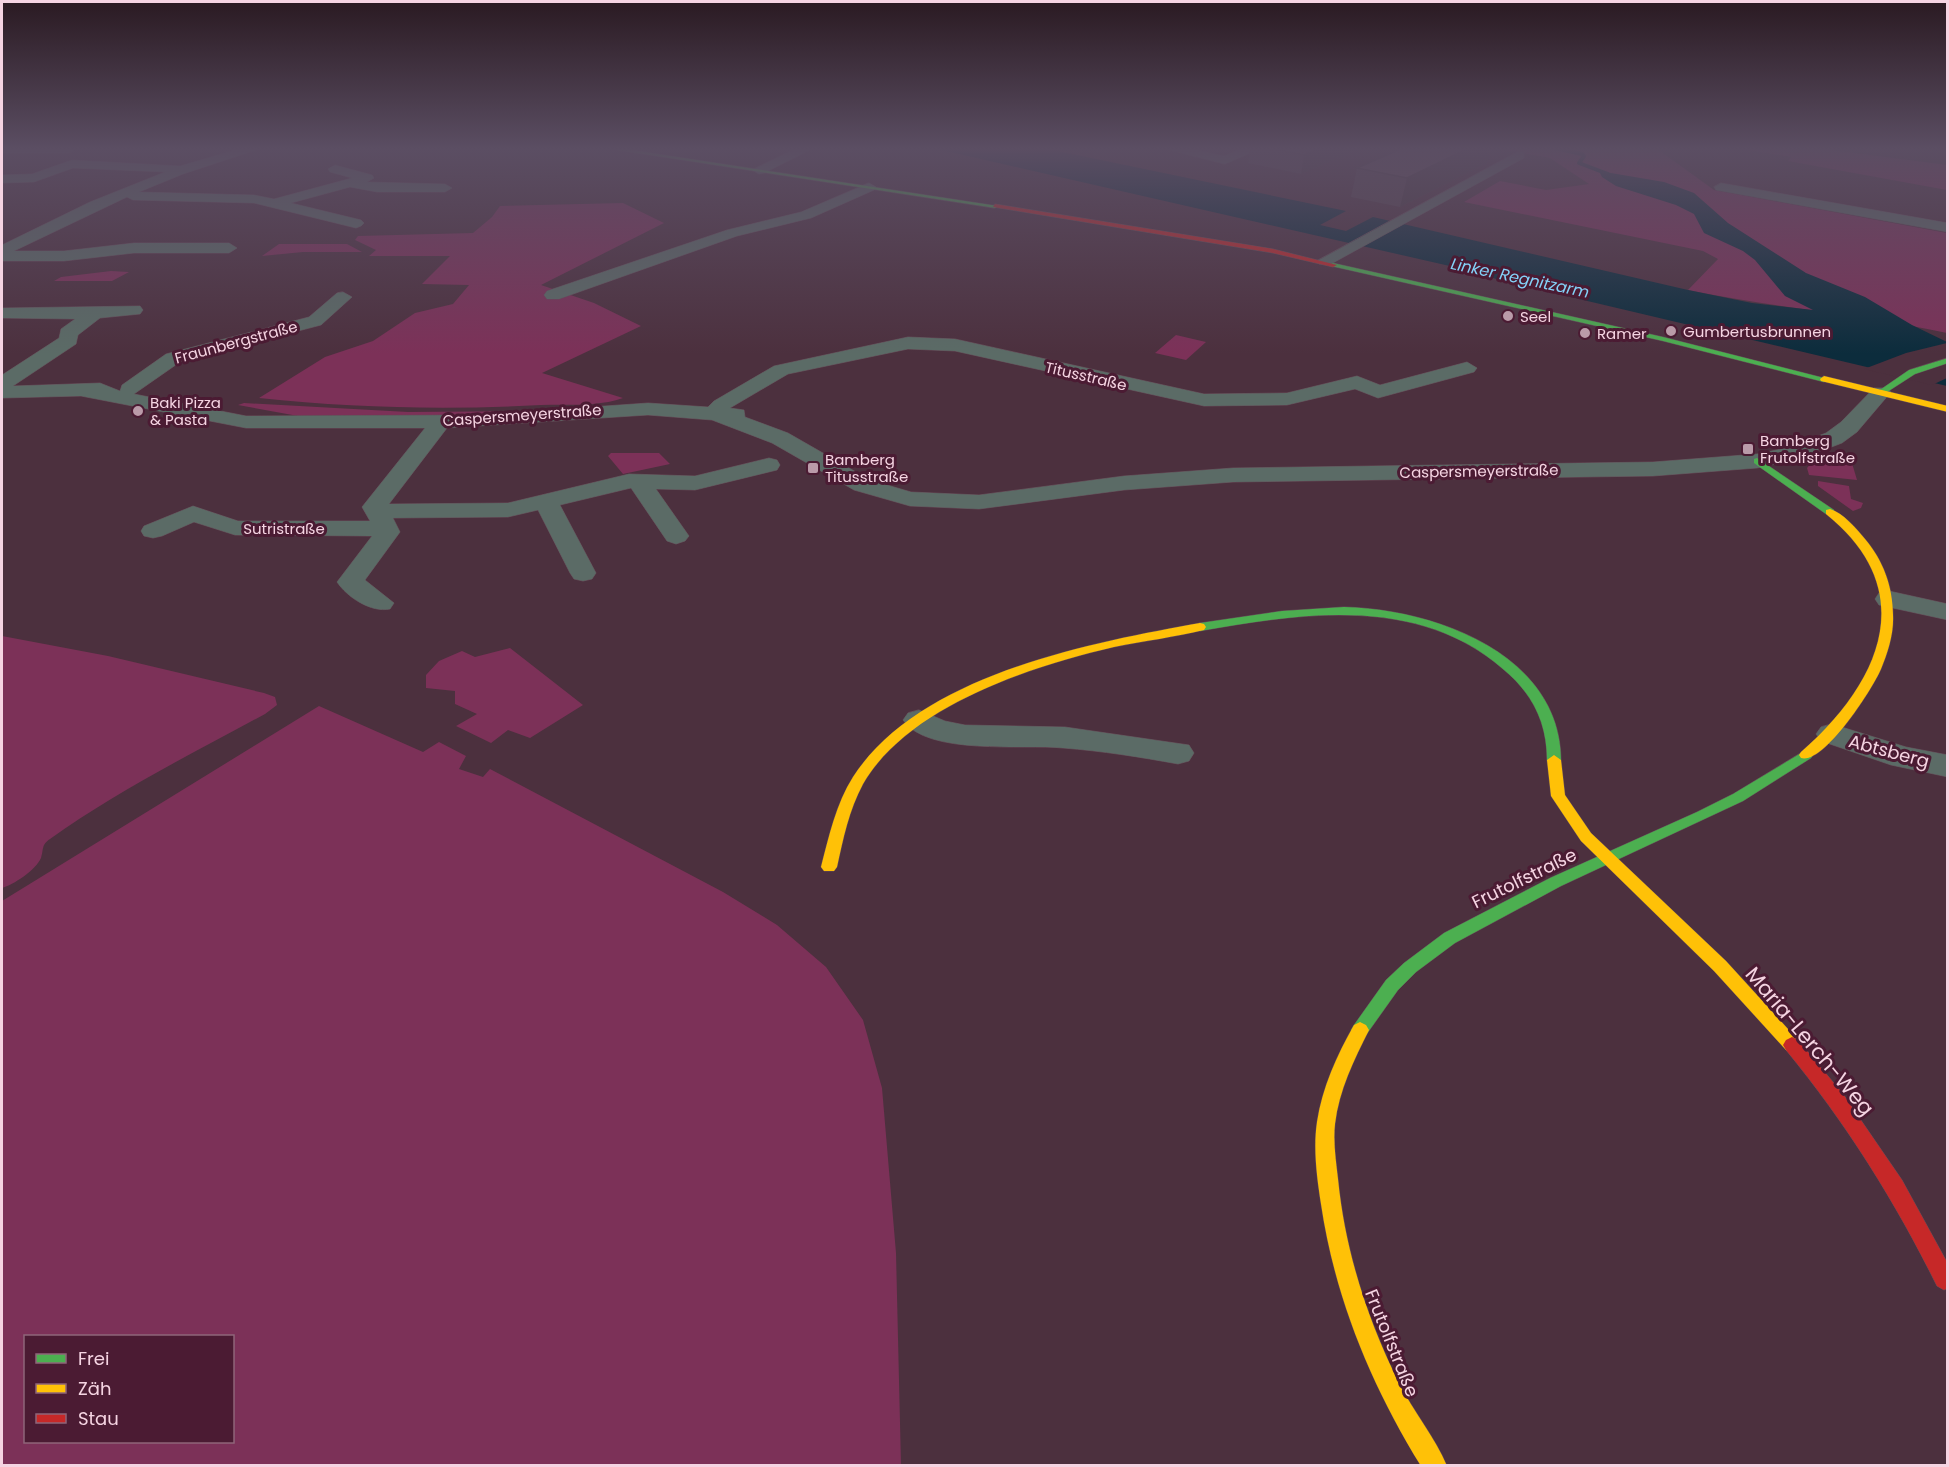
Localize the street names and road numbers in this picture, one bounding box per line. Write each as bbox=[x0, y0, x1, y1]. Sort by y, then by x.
street label: Fraunbergstraße bbox=[172, 316, 300, 368]
street label: Titusstraße bbox=[1043, 356, 1129, 396]
street label: Caspersmeyerstraße bbox=[442, 399, 602, 431]
street label: Caspersmeyerstraße bbox=[1399, 459, 1559, 483]
street label: Sutristraße bbox=[243, 518, 325, 539]
street label: Abtsberg bbox=[1846, 728, 1932, 774]
street label: Frutolfstraße bbox=[1467, 842, 1581, 914]
street label: Maria-Lerch-Weg bbox=[1739, 960, 1881, 1122]
street label: Frutolfstraße bbox=[1359, 1285, 1425, 1401]

